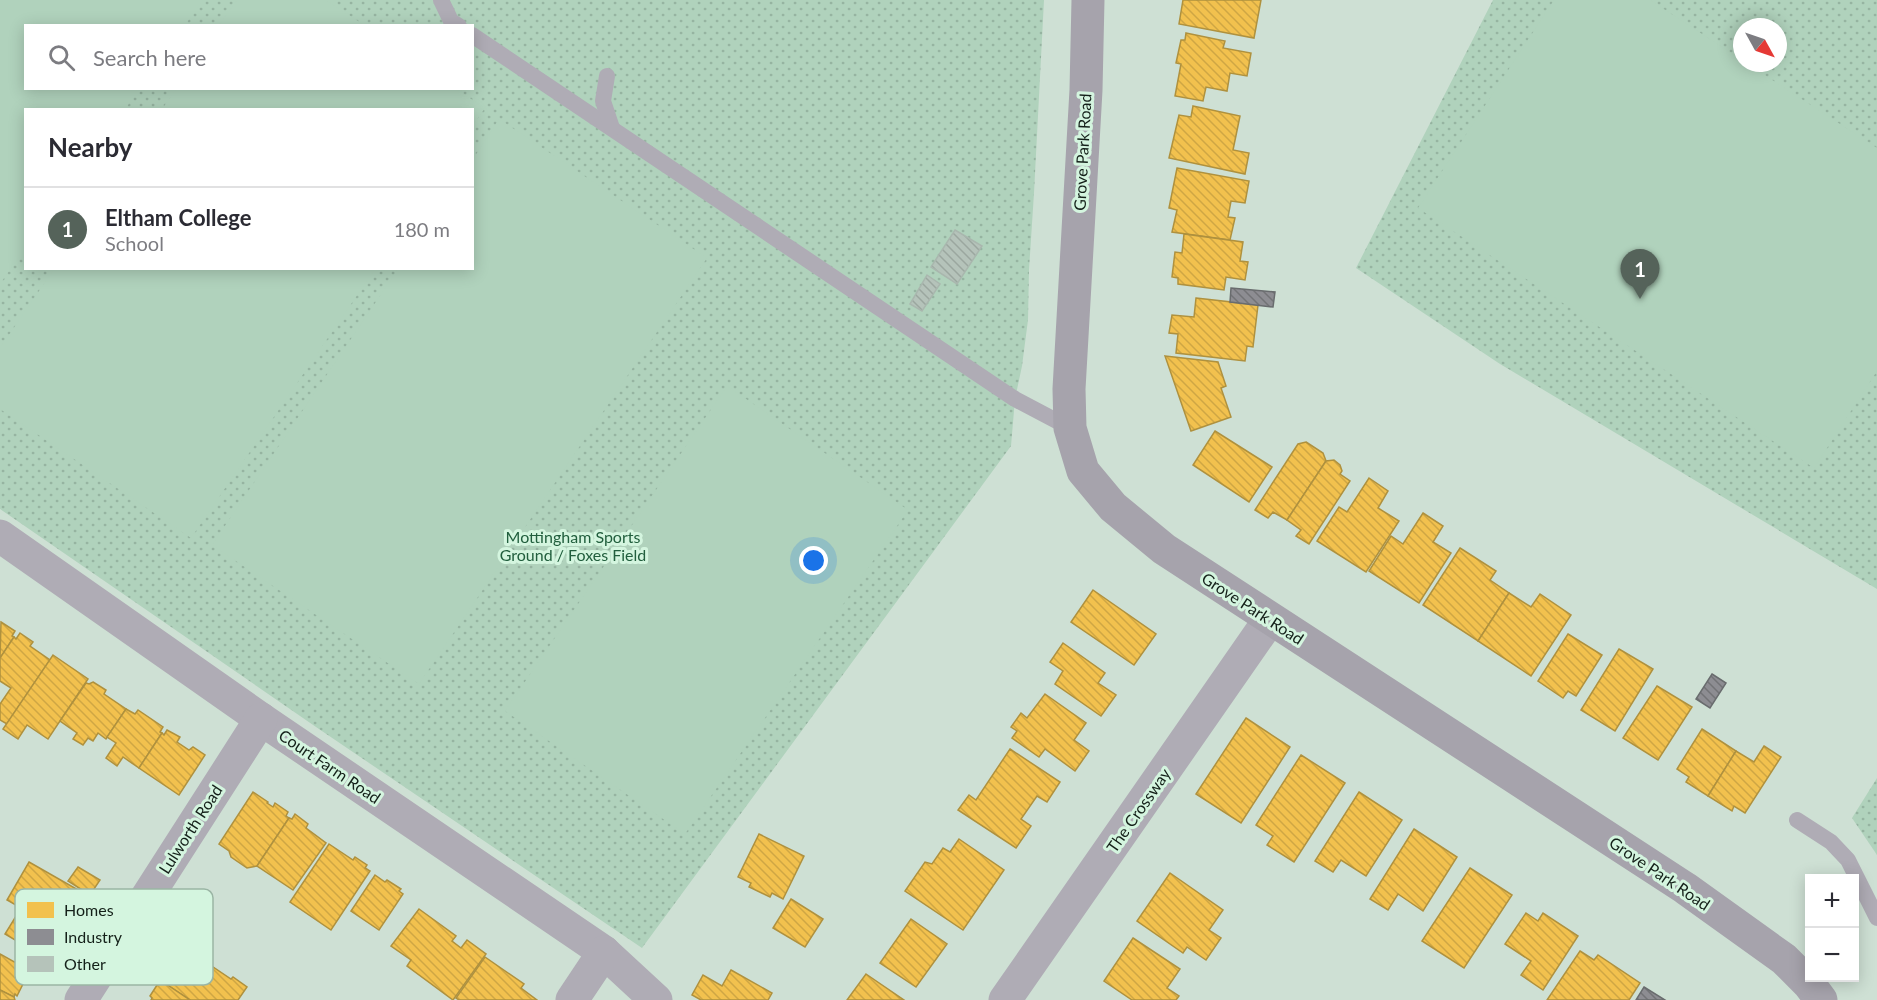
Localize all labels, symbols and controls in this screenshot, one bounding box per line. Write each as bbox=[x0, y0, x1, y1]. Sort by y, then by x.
north arrow bbox=[1733, 18, 1787, 72]
search box bbox=[24, 24, 474, 90]
icon: search bbox=[45, 41, 78, 74]
text: Search here bbox=[93, 44, 206, 71]
street label: Grove Park Road bbox=[1069, 93, 1095, 211]
text: Nearby bbox=[48, 131, 133, 163]
text: Eltham College bbox=[105, 204, 251, 231]
text: 1 bbox=[62, 217, 73, 241]
text: 180 m bbox=[394, 217, 450, 241]
text: School bbox=[105, 231, 164, 255]
pin: 1 bbox=[1620, 250, 1660, 299]
park label: Mottingham Sports Ground / Foxes Field bbox=[500, 527, 646, 564]
your location bbox=[799, 546, 828, 575]
street label: Grove Park Road bbox=[1199, 568, 1307, 648]
street label: Court Farm Road bbox=[276, 725, 384, 807]
street label: The Crossway bbox=[1102, 764, 1174, 856]
street label: Lulworth Road bbox=[154, 781, 226, 877]
street label: Grove Park Road bbox=[1606, 832, 1714, 914]
map controls bbox=[1805, 874, 1859, 982]
button: + bbox=[1805, 874, 1859, 928]
legend bbox=[15, 889, 213, 985]
text: Homes bbox=[64, 900, 114, 919]
text: Industry bbox=[64, 927, 123, 946]
button: − bbox=[1805, 928, 1859, 982]
text: Other bbox=[64, 954, 106, 973]

